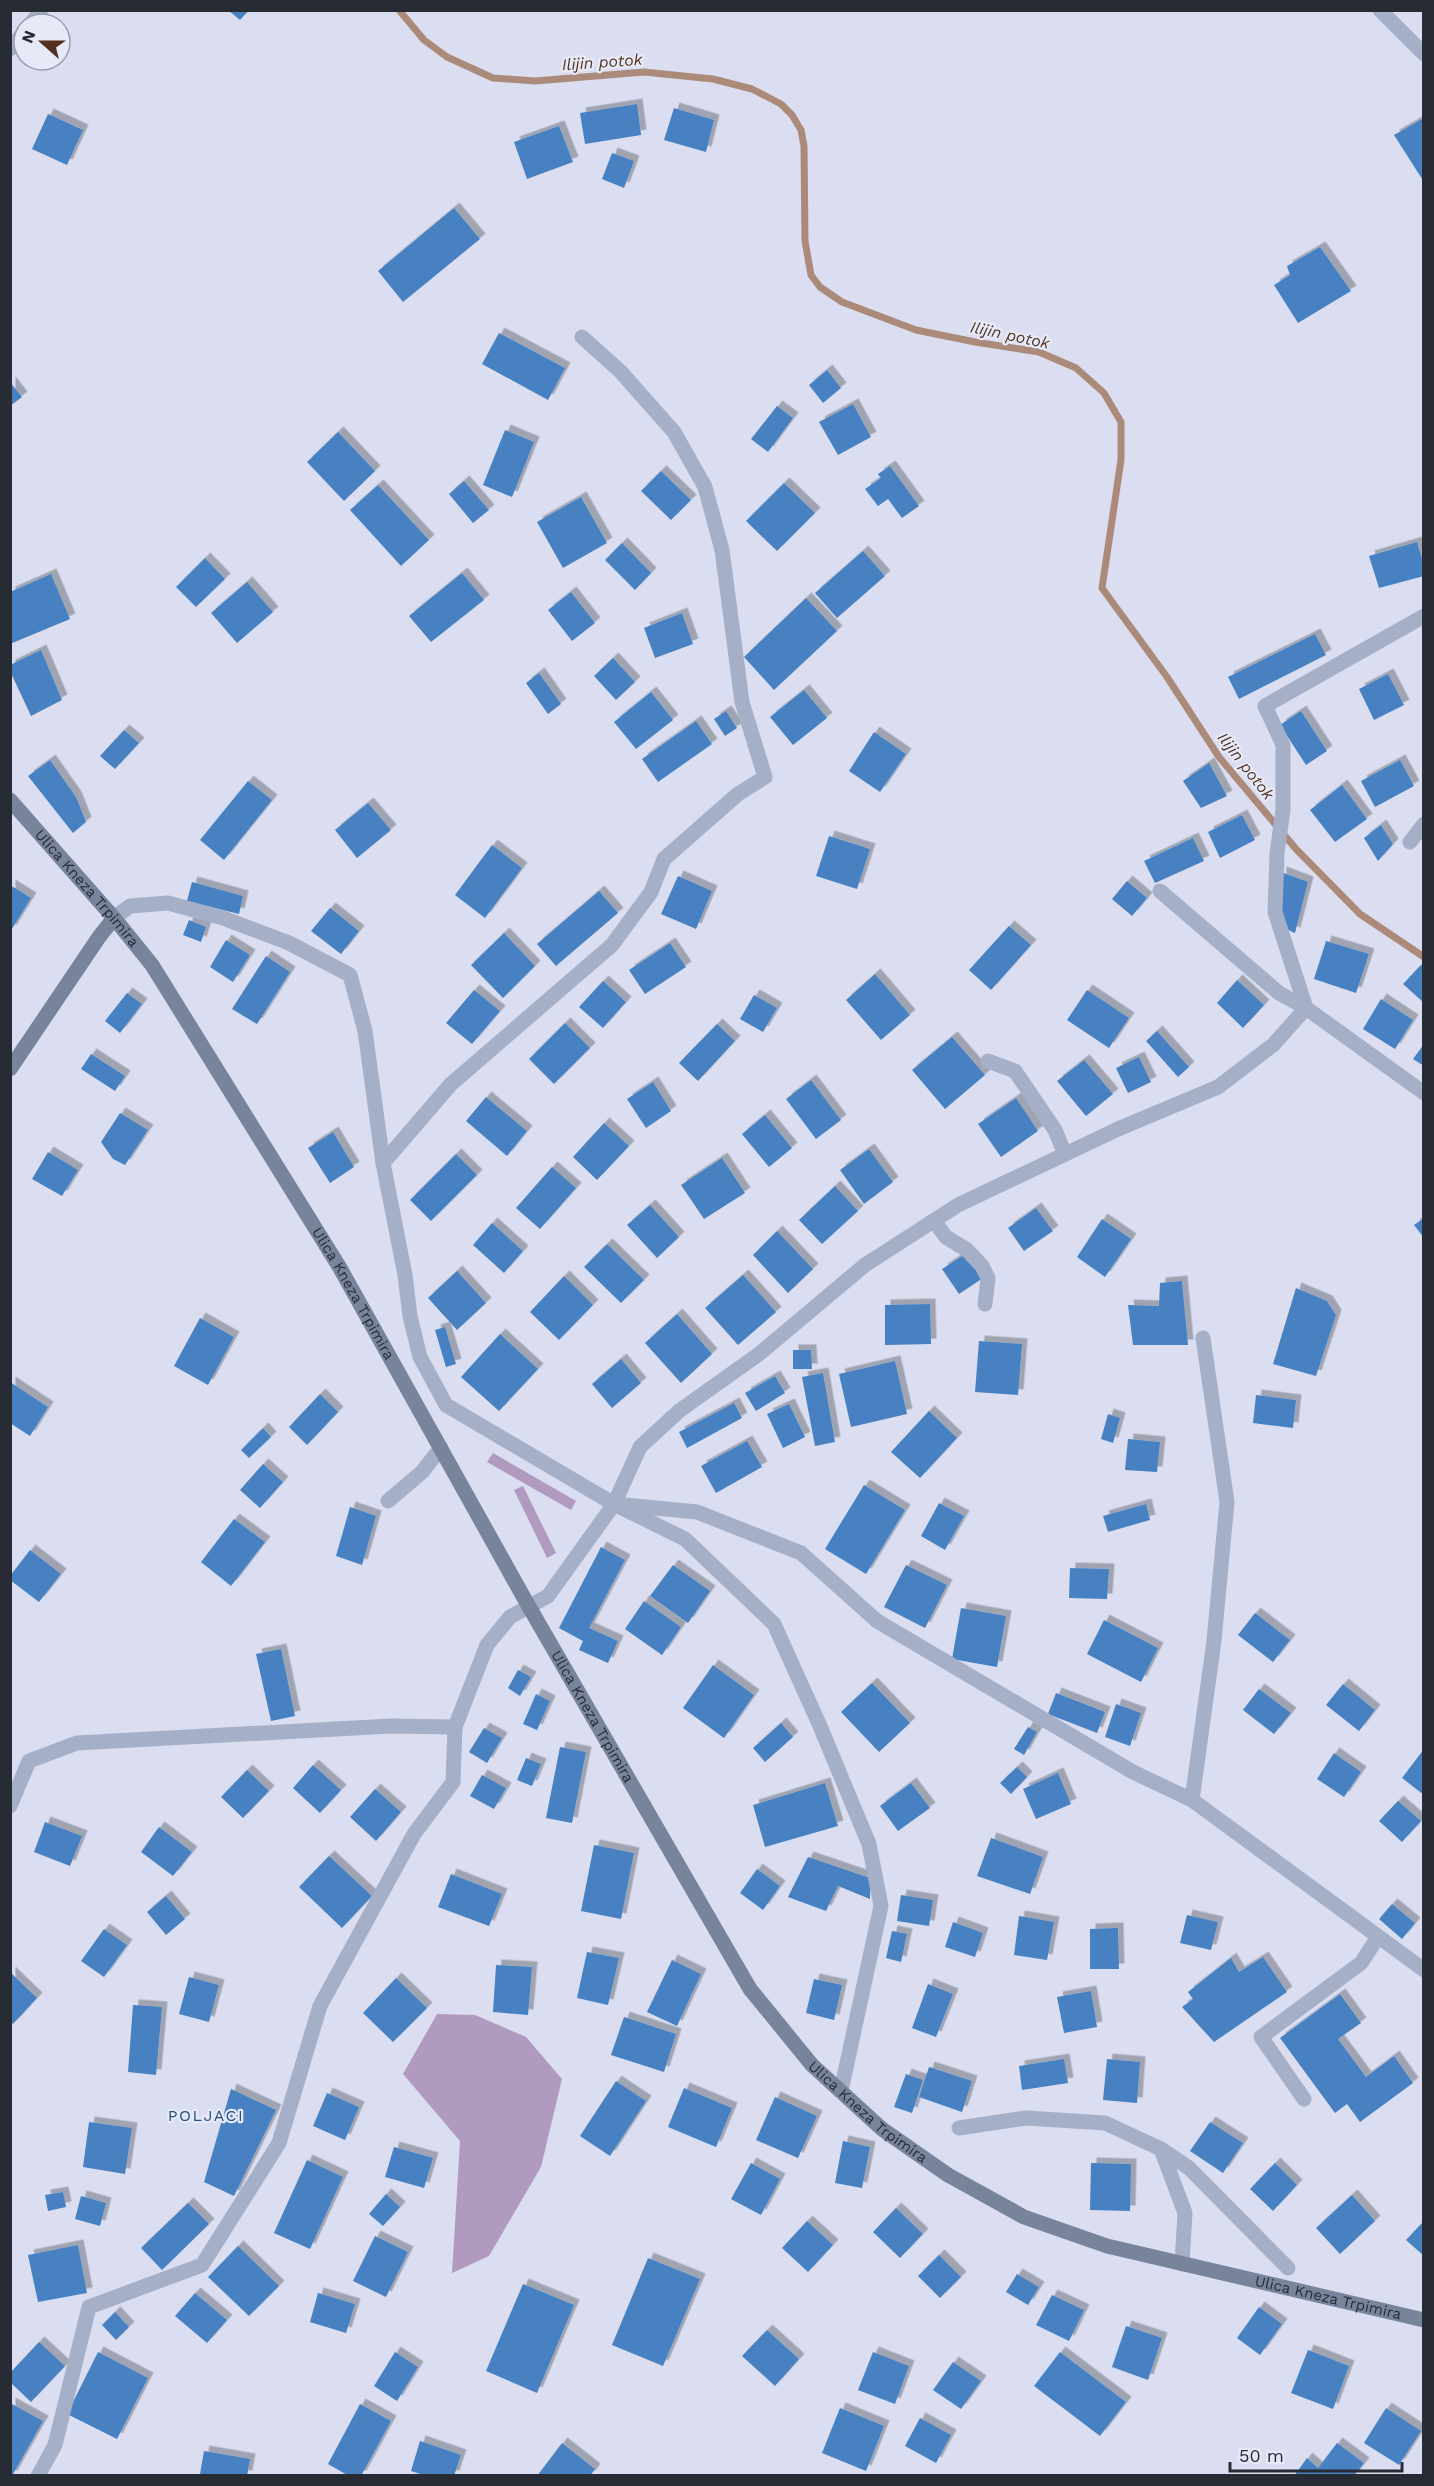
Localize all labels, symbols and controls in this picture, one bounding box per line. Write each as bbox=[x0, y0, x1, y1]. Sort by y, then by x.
north arrow bbox=[12, 12, 72, 72]
text: N bbox=[17, 28, 39, 46]
water label: Ilijin potok bbox=[561, 50, 644, 74]
water label: Ilijin potok bbox=[969, 317, 1053, 353]
water label: Ilijin potok bbox=[1214, 728, 1279, 805]
street label: Ulica Kneza Trpimira bbox=[31, 826, 143, 951]
street label: Ulica Kneza Trpimira bbox=[308, 1224, 399, 1363]
street label: Ulica Kneza Trpimira bbox=[547, 1647, 638, 1786]
street label: Ulica Kneza Trpimira bbox=[805, 2057, 931, 2167]
district label: POLJACI bbox=[168, 2106, 244, 2125]
street label: Ulica Kneza Trpimira bbox=[1253, 2272, 1404, 2324]
scale bar bbox=[1230, 2435, 1402, 2473]
text: 50 m bbox=[1239, 2445, 1284, 2466]

